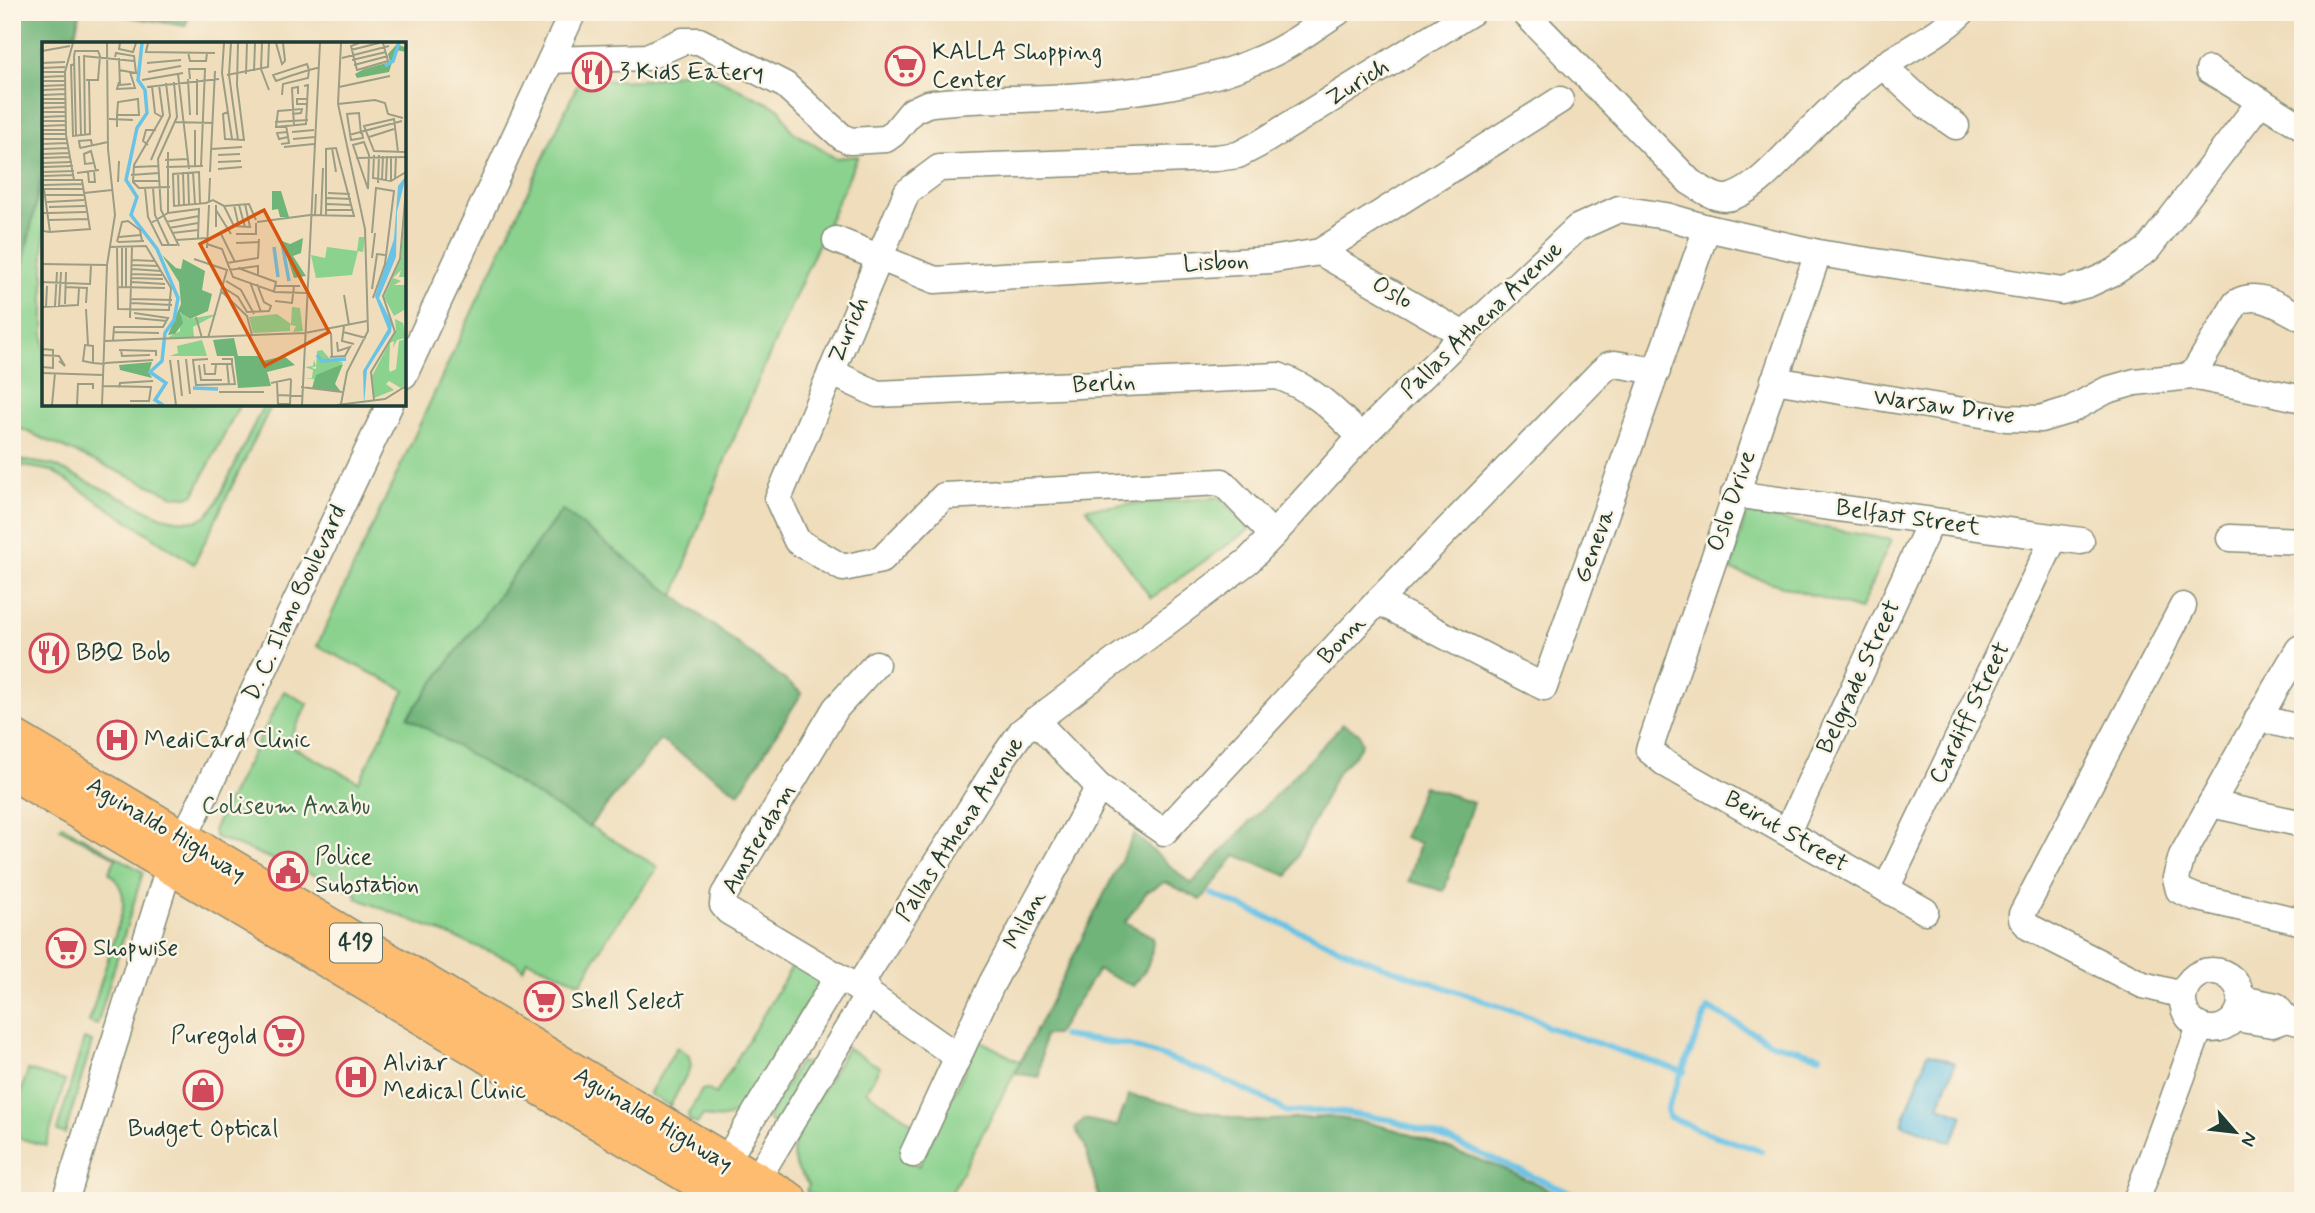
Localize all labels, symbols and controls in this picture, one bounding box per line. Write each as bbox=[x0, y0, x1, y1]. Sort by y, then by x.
place label: KALLA Shopping Center bbox=[932, 37, 1102, 96]
inset map bbox=[42, 42, 406, 406]
supermarket icon: KALLA Shopping Center bbox=[884, 45, 926, 87]
restaurant icon: 3 Kids Eatery bbox=[571, 51, 613, 93]
street label: Zurich bbox=[1321, 52, 1395, 114]
place label: 3 Kids Eatery bbox=[619, 57, 764, 88]
street label: Pallas Athena Avenue bbox=[1394, 234, 1570, 406]
street label: Lisbon bbox=[1182, 246, 1250, 280]
street label: Oslo bbox=[1366, 269, 1418, 317]
street label: Zurich bbox=[821, 292, 877, 368]
street label: Berlin bbox=[1072, 367, 1136, 401]
street label: Warsaw Drive bbox=[1871, 382, 2017, 432]
street label: Oslo Drive bbox=[1700, 446, 1764, 556]
street label: Belfast Street bbox=[1834, 493, 1982, 543]
street label: D. C. Ilano Boulevard bbox=[236, 500, 354, 706]
street label: Geneva bbox=[1567, 504, 1623, 587]
street label: Belgrade Street bbox=[1810, 595, 1910, 760]
street label: Bonn bbox=[1311, 608, 1373, 671]
restaurant icon: BBQ Bob bbox=[28, 632, 70, 674]
street label: Cardiff Street bbox=[1922, 637, 2018, 789]
place label: BBQ Bob bbox=[76, 638, 171, 669]
hospital icon: MediCard Clinic bbox=[96, 719, 138, 761]
place label: MediCard Clinic bbox=[144, 725, 311, 756]
street label: Pallas Athena Avenue bbox=[889, 731, 1031, 927]
street label: Aguinaldo Highway bbox=[80, 770, 251, 892]
street label: Amsterdam bbox=[715, 778, 803, 900]
street label: Beirut Street bbox=[1718, 784, 1854, 880]
park label: Coliseum Anabu bbox=[202, 791, 370, 822]
place label: Police Substation bbox=[315, 842, 419, 901]
public building icon: Police Substation bbox=[267, 850, 309, 892]
street label: Milan bbox=[997, 885, 1053, 955]
road number: 419 bbox=[330, 924, 382, 962]
supermarket icon: Shopwise bbox=[45, 927, 87, 969]
place label: Shopwise bbox=[93, 933, 178, 964]
supermarket icon: Shell Select bbox=[523, 980, 565, 1022]
place label: Shell Select bbox=[571, 986, 684, 1017]
supermarket icon: Puregold bbox=[263, 1015, 305, 1057]
place label: Puregold bbox=[171, 1021, 257, 1054]
place label: Alviar Medical Clinic bbox=[383, 1048, 526, 1107]
hospital icon: Alviar Medical Clinic bbox=[335, 1056, 377, 1098]
street label: Aguinaldo Highway bbox=[567, 1060, 738, 1182]
shop icon: Budget Optical bbox=[182, 1069, 224, 1111]
north arrow bbox=[2200, 1098, 2270, 1168]
place label: Budget Optical bbox=[128, 1114, 278, 1147]
text: N bbox=[2235, 1128, 2263, 1151]

